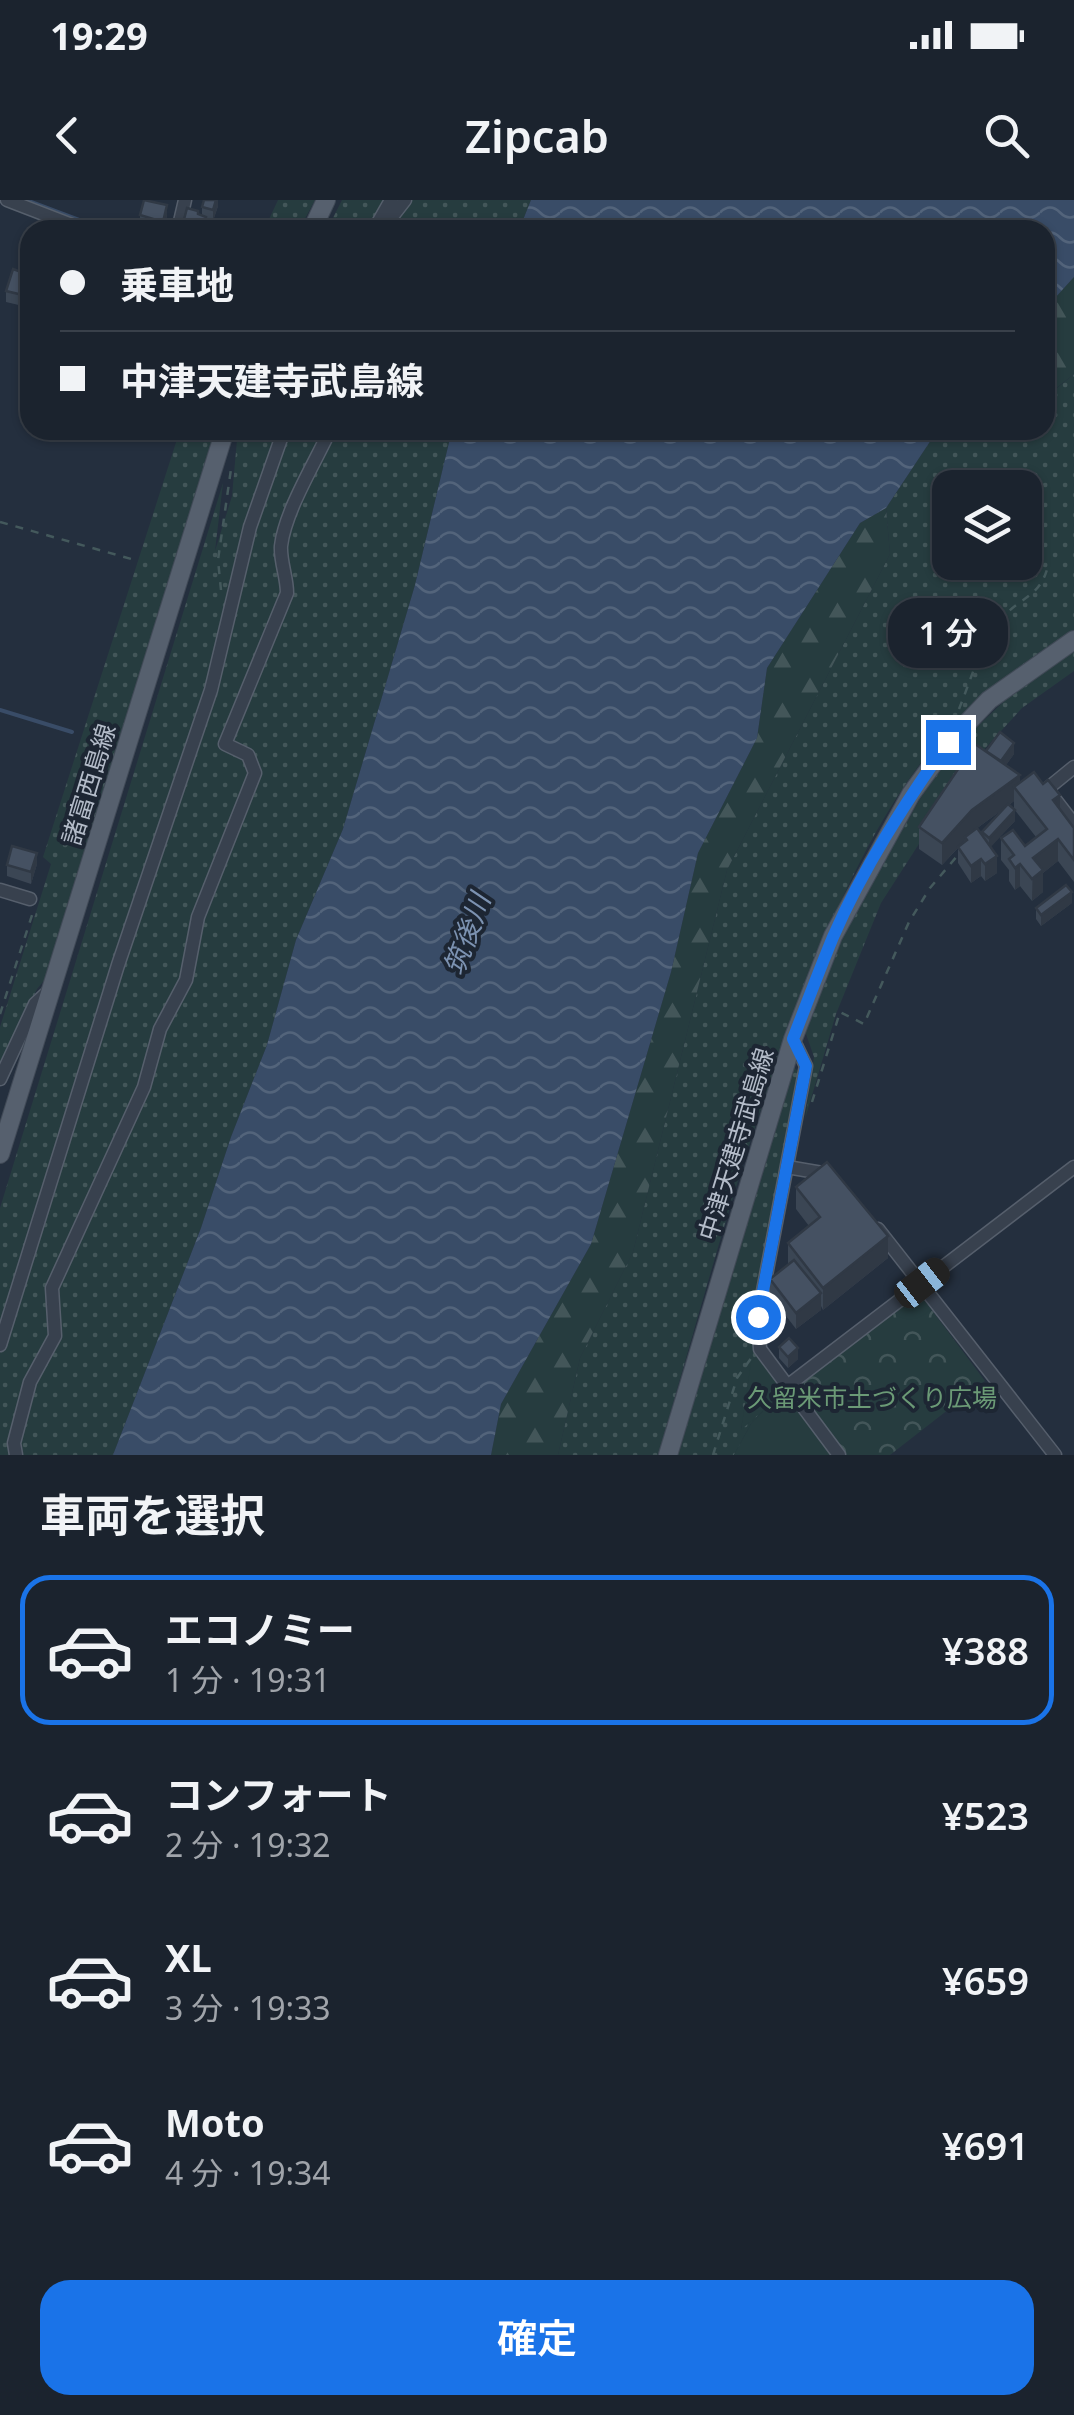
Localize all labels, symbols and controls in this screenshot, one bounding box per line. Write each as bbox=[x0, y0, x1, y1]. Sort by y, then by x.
text: 19:29 bbox=[50, 9, 148, 61]
text: Zipcab bbox=[465, 105, 609, 166]
icon: back bbox=[40, 108, 95, 163]
icon: search bbox=[979, 108, 1034, 163]
text: 乗車地 bbox=[120, 258, 234, 310]
text: 中津天建寺武島線 bbox=[120, 354, 424, 406]
map controls bbox=[932, 470, 1042, 580]
button: layers bbox=[932, 470, 1042, 580]
callout: 1 分 bbox=[888, 597, 1008, 667]
text: 1 分 bbox=[919, 611, 977, 654]
street label: 諸富西島線 bbox=[53, 719, 123, 849]
route end bbox=[926, 720, 971, 765]
water label: 筑後川 bbox=[434, 885, 499, 980]
street label: 中津天建寺武島線 bbox=[690, 1043, 780, 1245]
car bbox=[889, 1253, 955, 1313]
route start bbox=[736, 1295, 781, 1340]
park label: 久留米市土づくり広場 bbox=[747, 1380, 997, 1414]
text: 車両を選択 bbox=[40, 1484, 265, 1545]
text: エコノミー bbox=[165, 1603, 355, 1655]
icon: car bbox=[45, 1605, 135, 1695]
text: ¥388 bbox=[942, 1624, 1029, 1676]
text: 1 分 · 19:31 bbox=[165, 1658, 331, 1701]
text: コンフォート bbox=[165, 1768, 392, 1820]
icon: car bbox=[45, 1770, 135, 1860]
text: ¥523 bbox=[942, 1789, 1029, 1841]
text: 2 分 · 19:32 bbox=[165, 1823, 331, 1866]
text: XL bbox=[165, 1931, 212, 1983]
icon: car bbox=[45, 1935, 135, 2025]
text: ¥659 bbox=[942, 1954, 1029, 2006]
text: 3 分 · 19:33 bbox=[165, 1986, 331, 2029]
text: Moto bbox=[165, 2096, 265, 2148]
icon: car bbox=[45, 2100, 135, 2190]
text: ¥691 bbox=[942, 2119, 1029, 2171]
text: 4 分 · 19:34 bbox=[165, 2151, 331, 2194]
button: 確定 bbox=[40, 2280, 1034, 2395]

